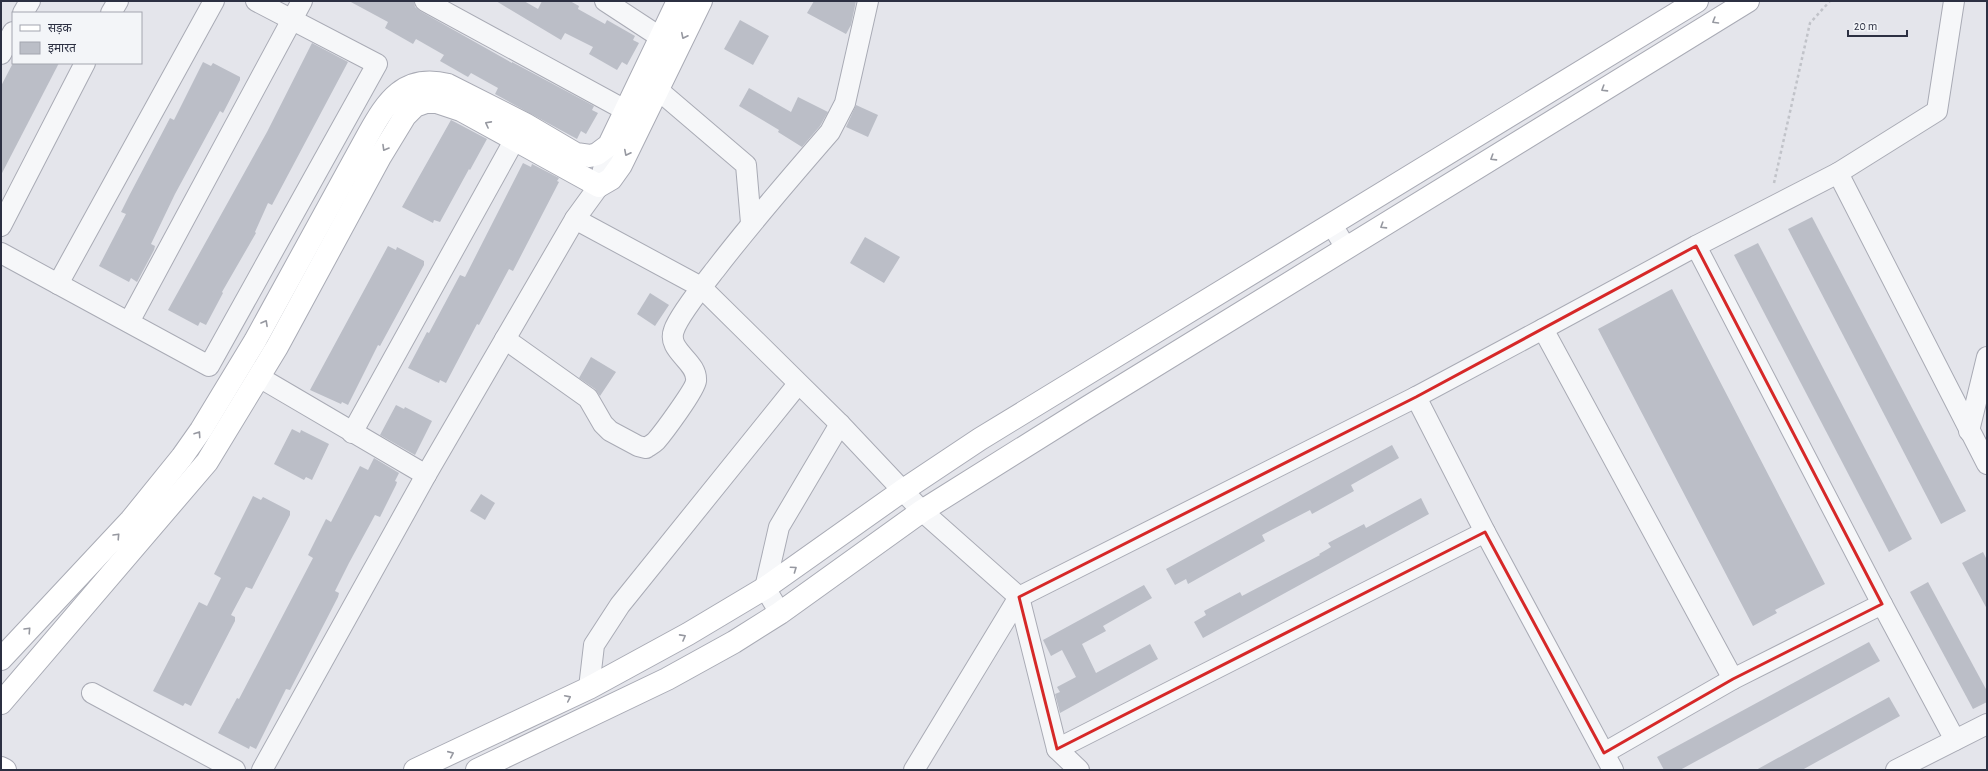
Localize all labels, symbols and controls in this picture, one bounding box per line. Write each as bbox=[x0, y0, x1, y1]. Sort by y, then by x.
legend bbox=[12, 12, 142, 64]
scale bar bbox=[1848, 12, 1907, 38]
one-way arrow bbox=[1712, 17, 1719, 24]
text: 20 m bbox=[1854, 20, 1877, 32]
text: सड़क bbox=[48, 22, 73, 35]
one-way arrow bbox=[681, 32, 689, 39]
text: इमारत bbox=[48, 42, 77, 55]
one-way arrow bbox=[1601, 85, 1608, 92]
one-way arrow bbox=[485, 122, 492, 129]
one-way arrow bbox=[383, 144, 390, 151]
one-way arrow bbox=[624, 149, 632, 156]
one-way arrow bbox=[1490, 153, 1497, 160]
one-way arrow bbox=[1380, 221, 1387, 228]
one-way arrow bbox=[260, 320, 267, 327]
one-way arrow bbox=[193, 432, 200, 439]
one-way arrow bbox=[112, 533, 119, 541]
one-way arrow bbox=[789, 567, 796, 574]
one-way arrow bbox=[23, 627, 30, 635]
one-way arrow bbox=[679, 634, 686, 642]
one-way arrow bbox=[564, 695, 572, 703]
one-way arrow bbox=[447, 751, 454, 759]

